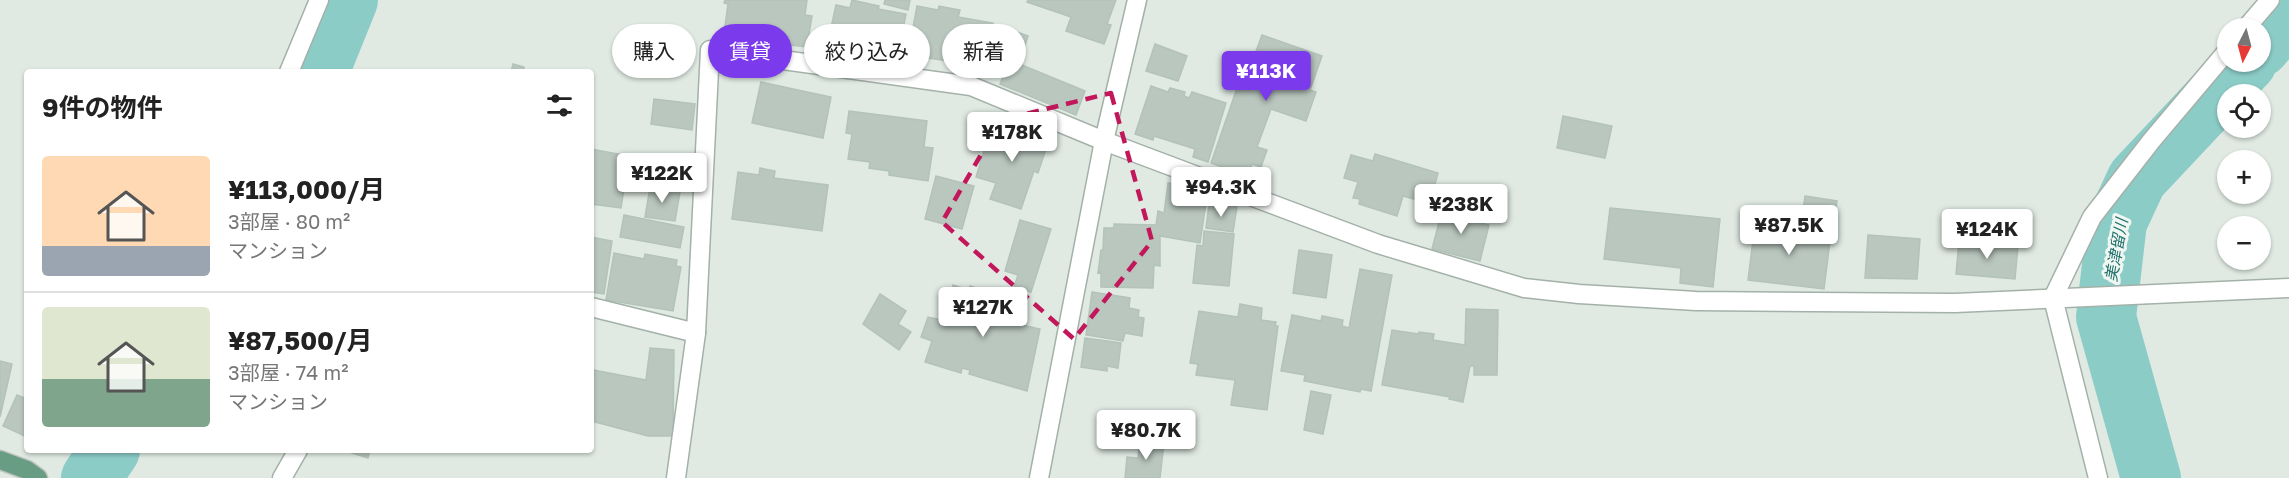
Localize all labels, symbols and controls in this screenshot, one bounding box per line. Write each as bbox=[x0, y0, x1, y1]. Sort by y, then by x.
north arrow bbox=[2217, 18, 2271, 72]
map controls bbox=[2217, 18, 2271, 270]
chip: 購入 bbox=[612, 24, 696, 78]
chip: 賃貸 bbox=[708, 24, 792, 78]
chip: 絞り込み bbox=[804, 24, 930, 78]
chip: 新着 bbox=[942, 24, 1026, 78]
pin: ¥113K bbox=[1224, 51, 1308, 102]
text: ¥113K bbox=[1236, 58, 1296, 82]
button: locate bbox=[2217, 84, 2271, 138]
icon: filters bbox=[543, 89, 576, 122]
text: 9件の物件 bbox=[42, 92, 163, 123]
pin: ¥178K bbox=[970, 112, 1054, 163]
text: ¥178K bbox=[981, 119, 1043, 143]
button: + bbox=[2217, 150, 2271, 204]
pin: ¥122K bbox=[620, 153, 704, 204]
text: ¥122K bbox=[631, 160, 693, 184]
pin: ¥94.3K bbox=[1172, 167, 1270, 218]
text: ¥113,000/月 bbox=[228, 174, 385, 205]
text: ¥94.3K bbox=[1185, 174, 1257, 198]
icon: home bbox=[90, 180, 162, 252]
pin: ¥238K bbox=[1419, 184, 1503, 235]
text: ¥238K bbox=[1429, 191, 1493, 215]
pin: ¥87.5K bbox=[1740, 205, 1838, 256]
text: 3部屋 · 80 m² bbox=[228, 209, 350, 233]
pin: ¥124K bbox=[1945, 209, 2029, 260]
text: ¥87.5K bbox=[1754, 212, 1824, 236]
water label: 美津留川 bbox=[2101, 215, 2132, 283]
text: ¥124K bbox=[1956, 216, 2018, 240]
button: − bbox=[2217, 216, 2271, 270]
text: マンション bbox=[228, 238, 328, 262]
pin: ¥127K bbox=[941, 287, 1025, 338]
text: ¥127K bbox=[952, 294, 1014, 318]
text: ¥87,500/月 bbox=[228, 325, 372, 356]
icon: home bbox=[90, 331, 162, 403]
text: 3部屋 · 74 m² bbox=[228, 360, 348, 384]
text: マンション bbox=[228, 389, 328, 413]
pin: ¥80.7K bbox=[1097, 410, 1195, 461]
text: ¥80.7K bbox=[1111, 417, 1181, 441]

